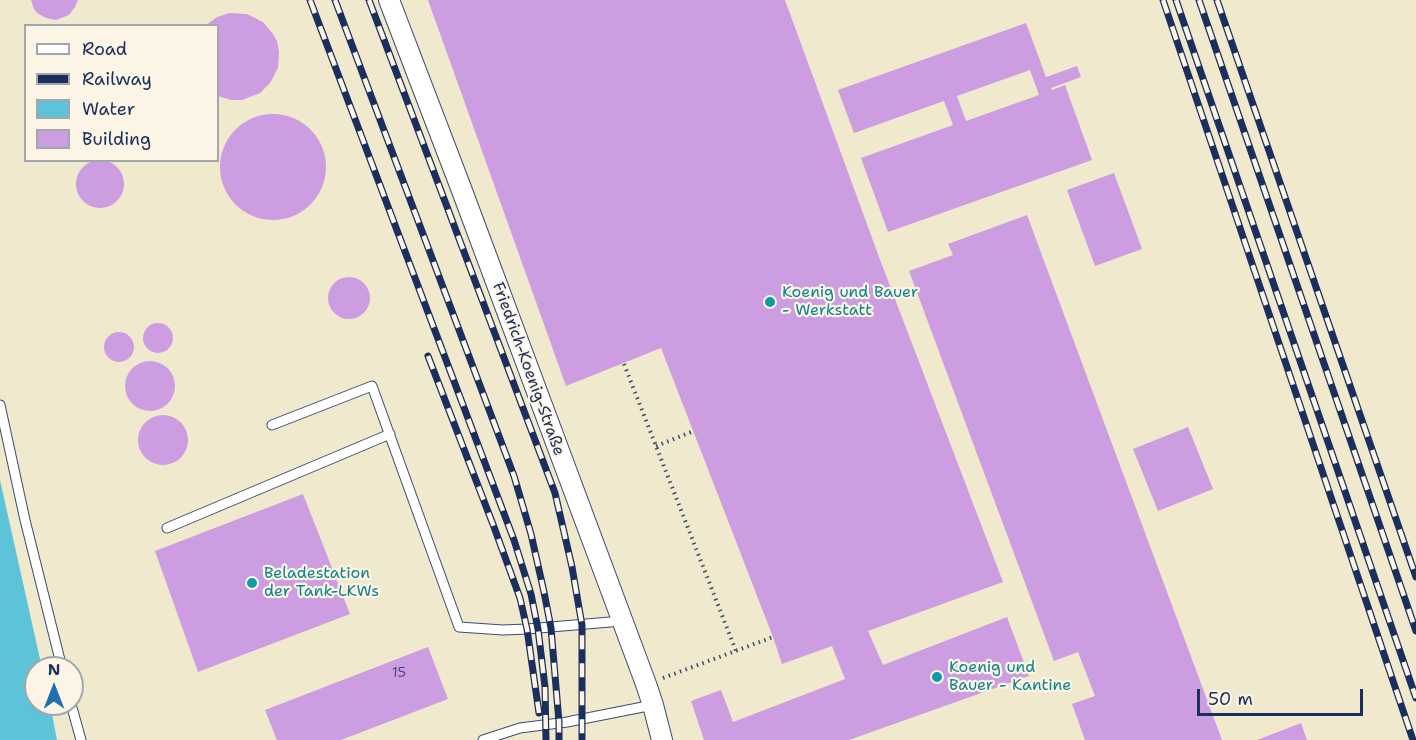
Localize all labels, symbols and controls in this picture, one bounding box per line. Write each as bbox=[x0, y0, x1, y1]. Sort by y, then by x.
legend bbox=[24, 24, 219, 162]
text: Road bbox=[82, 37, 127, 61]
text: Railway bbox=[82, 67, 152, 91]
text: Water bbox=[82, 97, 135, 121]
text: Building bbox=[82, 127, 151, 151]
street label: Friedrich-Koenig-Straße bbox=[488, 280, 568, 458]
place label: Koenig und Bauer - Werkstatt bbox=[782, 283, 918, 321]
marker: Koenig und Bauer - Werkstatt bbox=[763, 295, 777, 309]
place label: Beladestation der Tank-LKWs bbox=[264, 564, 379, 602]
marker: Beladestation der Tank-LKWs bbox=[245, 576, 259, 590]
north arrow bbox=[24, 656, 84, 716]
place label: Koenig und Bauer - Kantine bbox=[949, 658, 1071, 696]
text: N bbox=[48, 659, 60, 680]
house number: 15 bbox=[392, 665, 406, 681]
marker: Koenig und Bauer - Kantine bbox=[930, 670, 944, 684]
scale bar bbox=[1200, 677, 1366, 715]
text: 50 m bbox=[1208, 687, 1253, 711]

